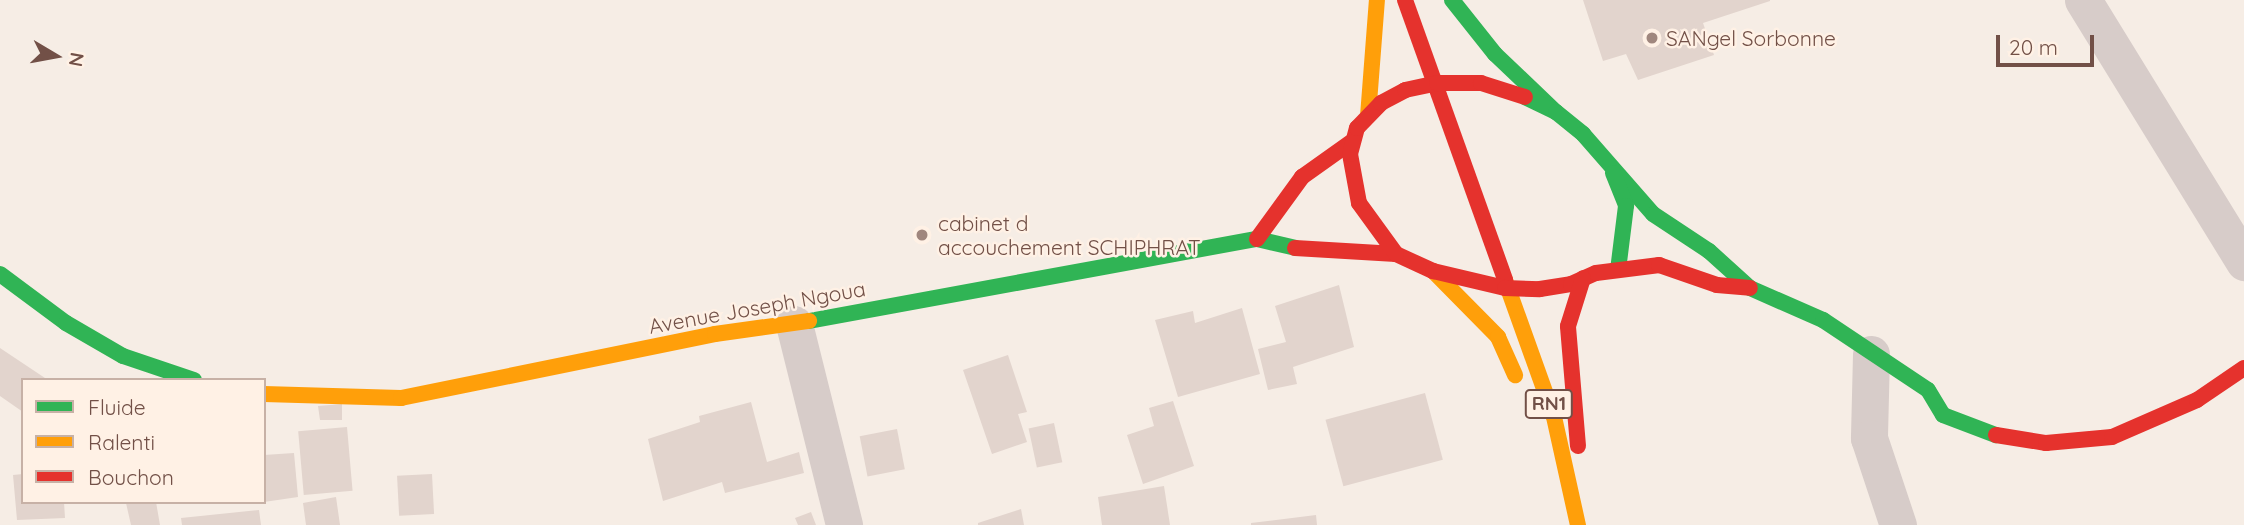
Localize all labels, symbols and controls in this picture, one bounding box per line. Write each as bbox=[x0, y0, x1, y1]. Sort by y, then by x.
north arrow bbox=[21, 21, 91, 91]
scale bar bbox=[1999, 21, 2097, 65]
place label: SANgel Sorbonne bbox=[1666, 25, 1836, 51]
marker: SANgel Sorbonne bbox=[1644, 30, 1660, 46]
text: 20 m bbox=[2009, 34, 2058, 60]
text: N bbox=[64, 51, 90, 69]
place label: cabinet d accouchement SCHIPHRAT bbox=[938, 210, 1201, 260]
marker: cabinet d accouchement SCHIPHRAT bbox=[912, 225, 932, 245]
street label: Avenue Joseph Ngoua bbox=[647, 276, 867, 338]
legend bbox=[21, 378, 266, 504]
road number: RN1 bbox=[1524, 388, 1574, 420]
text: Fluide bbox=[88, 394, 146, 420]
text: Ralenti bbox=[88, 429, 155, 455]
text: Bouchon bbox=[88, 464, 174, 490]

